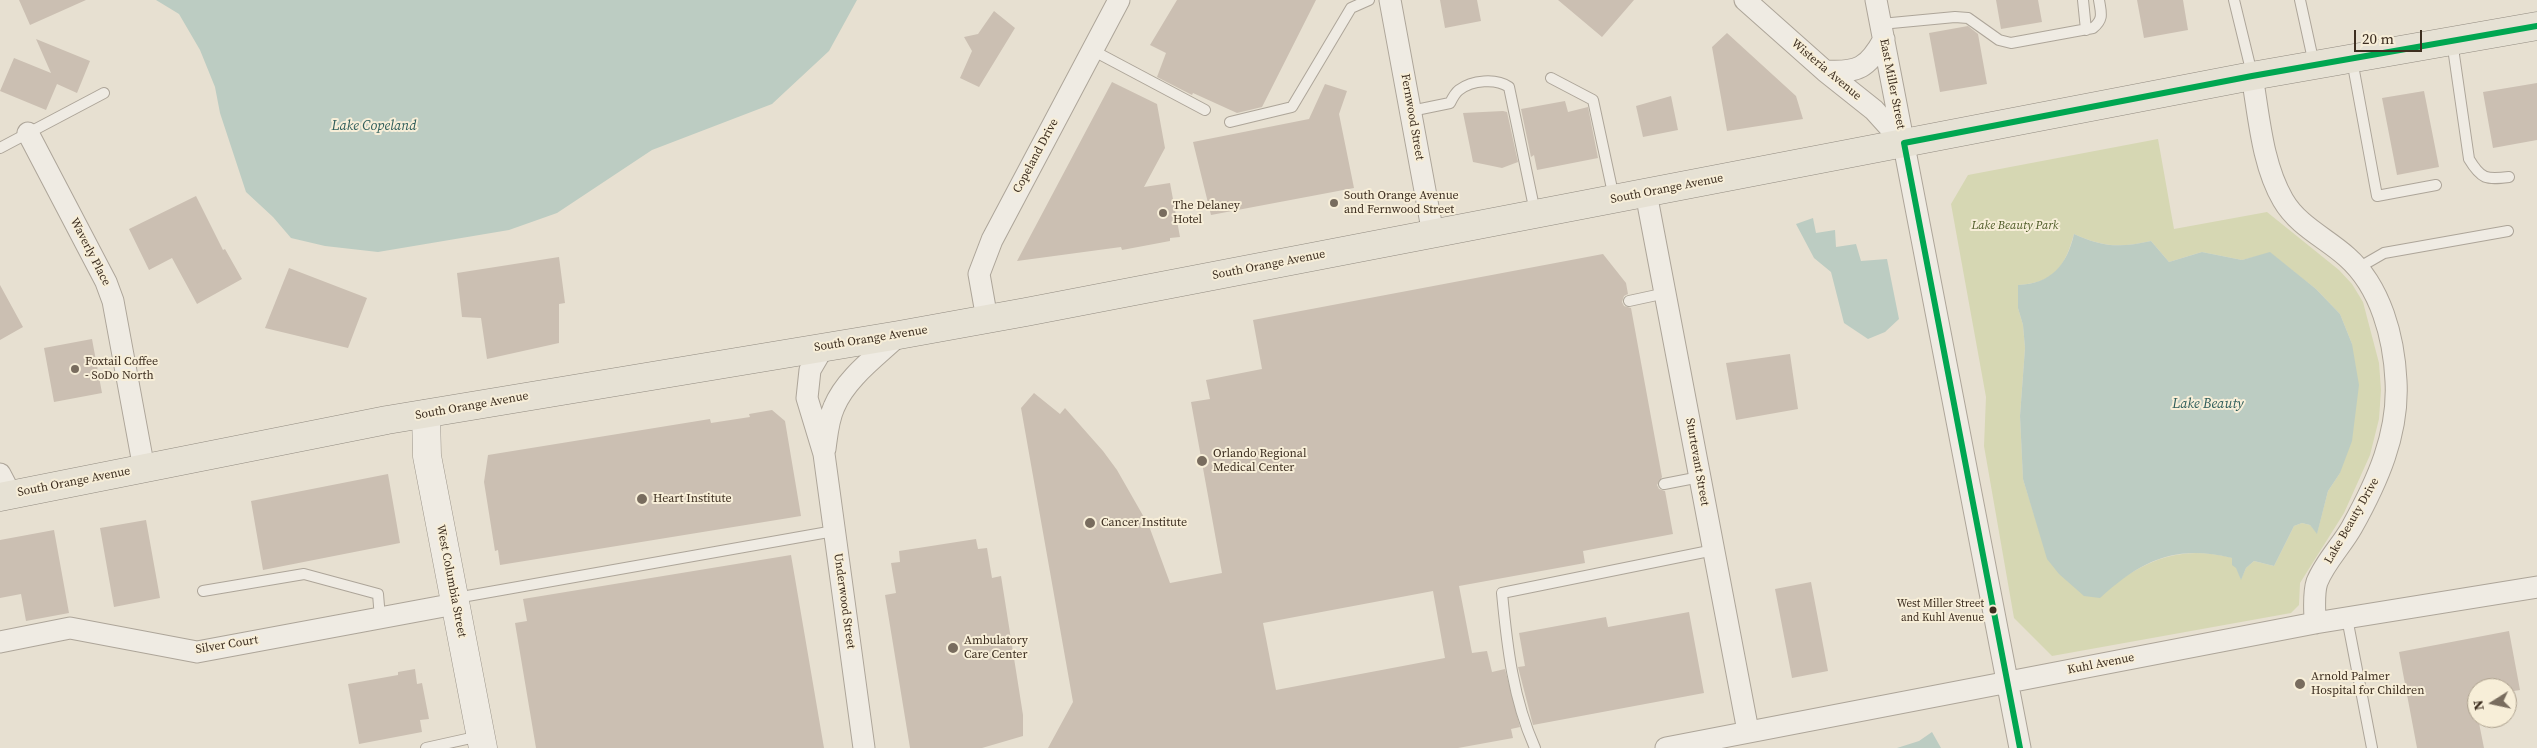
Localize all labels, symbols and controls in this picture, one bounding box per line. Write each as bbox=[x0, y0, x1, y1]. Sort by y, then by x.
scale bar bbox=[2357, 20, 2424, 52]
text: 20 m bbox=[2362, 28, 2394, 49]
street label: Wisteria Avenue bbox=[1788, 37, 1864, 103]
street label: East Miller Street bbox=[1876, 38, 1908, 130]
street label: Fernwood Street bbox=[1397, 73, 1427, 161]
street label: Copeland Drive bbox=[1010, 116, 1062, 196]
water label: Lake Copeland bbox=[331, 118, 417, 134]
street label: South Orange Avenue bbox=[1609, 171, 1725, 207]
place label: South Orange Avenue and Fernwood Street bbox=[1344, 189, 1459, 217]
marker: South Orange Avenue and Fernwood Street bbox=[1328, 197, 1340, 209]
place label: The Delaney Hotel bbox=[1173, 199, 1240, 227]
marker: The Delaney Hotel bbox=[1157, 207, 1169, 219]
street label: Waverly Place bbox=[67, 216, 113, 288]
park label: Lake Beauty Park bbox=[1972, 219, 2058, 233]
street label: South Orange Avenue bbox=[1211, 247, 1327, 283]
street label: South Orange Avenue bbox=[813, 323, 929, 355]
place label: Foxtail Coffee - SoDo North bbox=[85, 355, 158, 383]
marker: Foxtail Coffee - SoDo North bbox=[69, 363, 81, 375]
street label: South Orange Avenue bbox=[414, 389, 530, 423]
water label: Lake Beauty bbox=[2172, 396, 2244, 412]
street label: Sturtevant Street bbox=[1682, 417, 1712, 507]
place label: Orlando Regional Medical Center bbox=[1213, 447, 1307, 475]
marker: Orlando Regional Medical Center bbox=[1195, 454, 1209, 468]
street label: South Orange Avenue bbox=[16, 464, 132, 500]
street label: Lake Beauty Drive bbox=[2322, 475, 2382, 567]
marker: Heart Institute bbox=[635, 492, 649, 506]
place label: Heart Institute bbox=[653, 492, 732, 506]
marker: Cancer Institute bbox=[1083, 516, 1097, 530]
place label: Cancer Institute bbox=[1101, 516, 1187, 530]
street label: West Columbia Street bbox=[433, 523, 469, 639]
street label: Underwood Street bbox=[830, 552, 858, 650]
place label: West Miller Street and Kuhl Avenue bbox=[1897, 597, 1984, 623]
marker: West Miller Street and Kuhl Avenue bbox=[1988, 605, 1998, 615]
street label: Silver Court bbox=[195, 633, 259, 657]
place label: Ambulatory Care Center bbox=[964, 634, 1028, 662]
marker: Ambulatory Care Center bbox=[946, 641, 960, 655]
street label: Kuhl Avenue bbox=[2066, 650, 2136, 678]
place label: Arnold Palmer Hospital for Children bbox=[2311, 670, 2424, 698]
marker: Arnold Palmer Hospital for Children bbox=[2293, 677, 2307, 691]
north arrow bbox=[2467, 678, 2517, 728]
text: N bbox=[2467, 699, 2489, 712]

